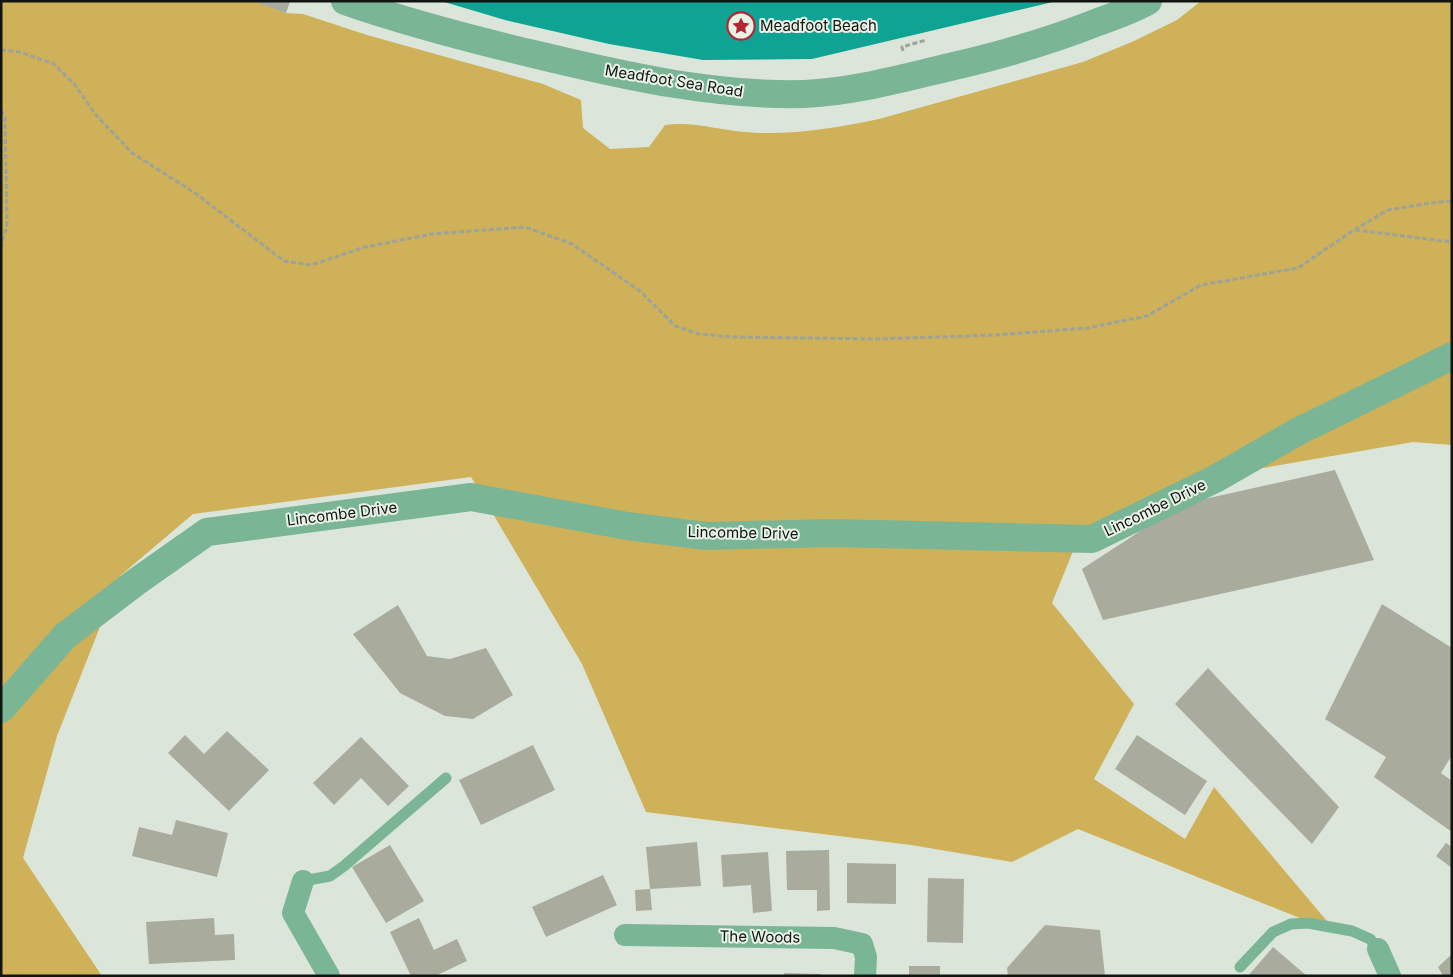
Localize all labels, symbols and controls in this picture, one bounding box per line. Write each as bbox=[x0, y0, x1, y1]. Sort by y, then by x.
place icon: Meadfoot Beach bbox=[726, 11, 756, 41]
place label: Meadfoot Beach bbox=[760, 16, 877, 35]
street label: Meadfoot Sea Road bbox=[604, 60, 745, 101]
street label: Lincombe Drive bbox=[1101, 475, 1209, 540]
street label: Lincombe Drive bbox=[286, 497, 398, 530]
street label: Lincombe Drive bbox=[687, 522, 799, 543]
street label: The Woods bbox=[720, 926, 801, 947]

